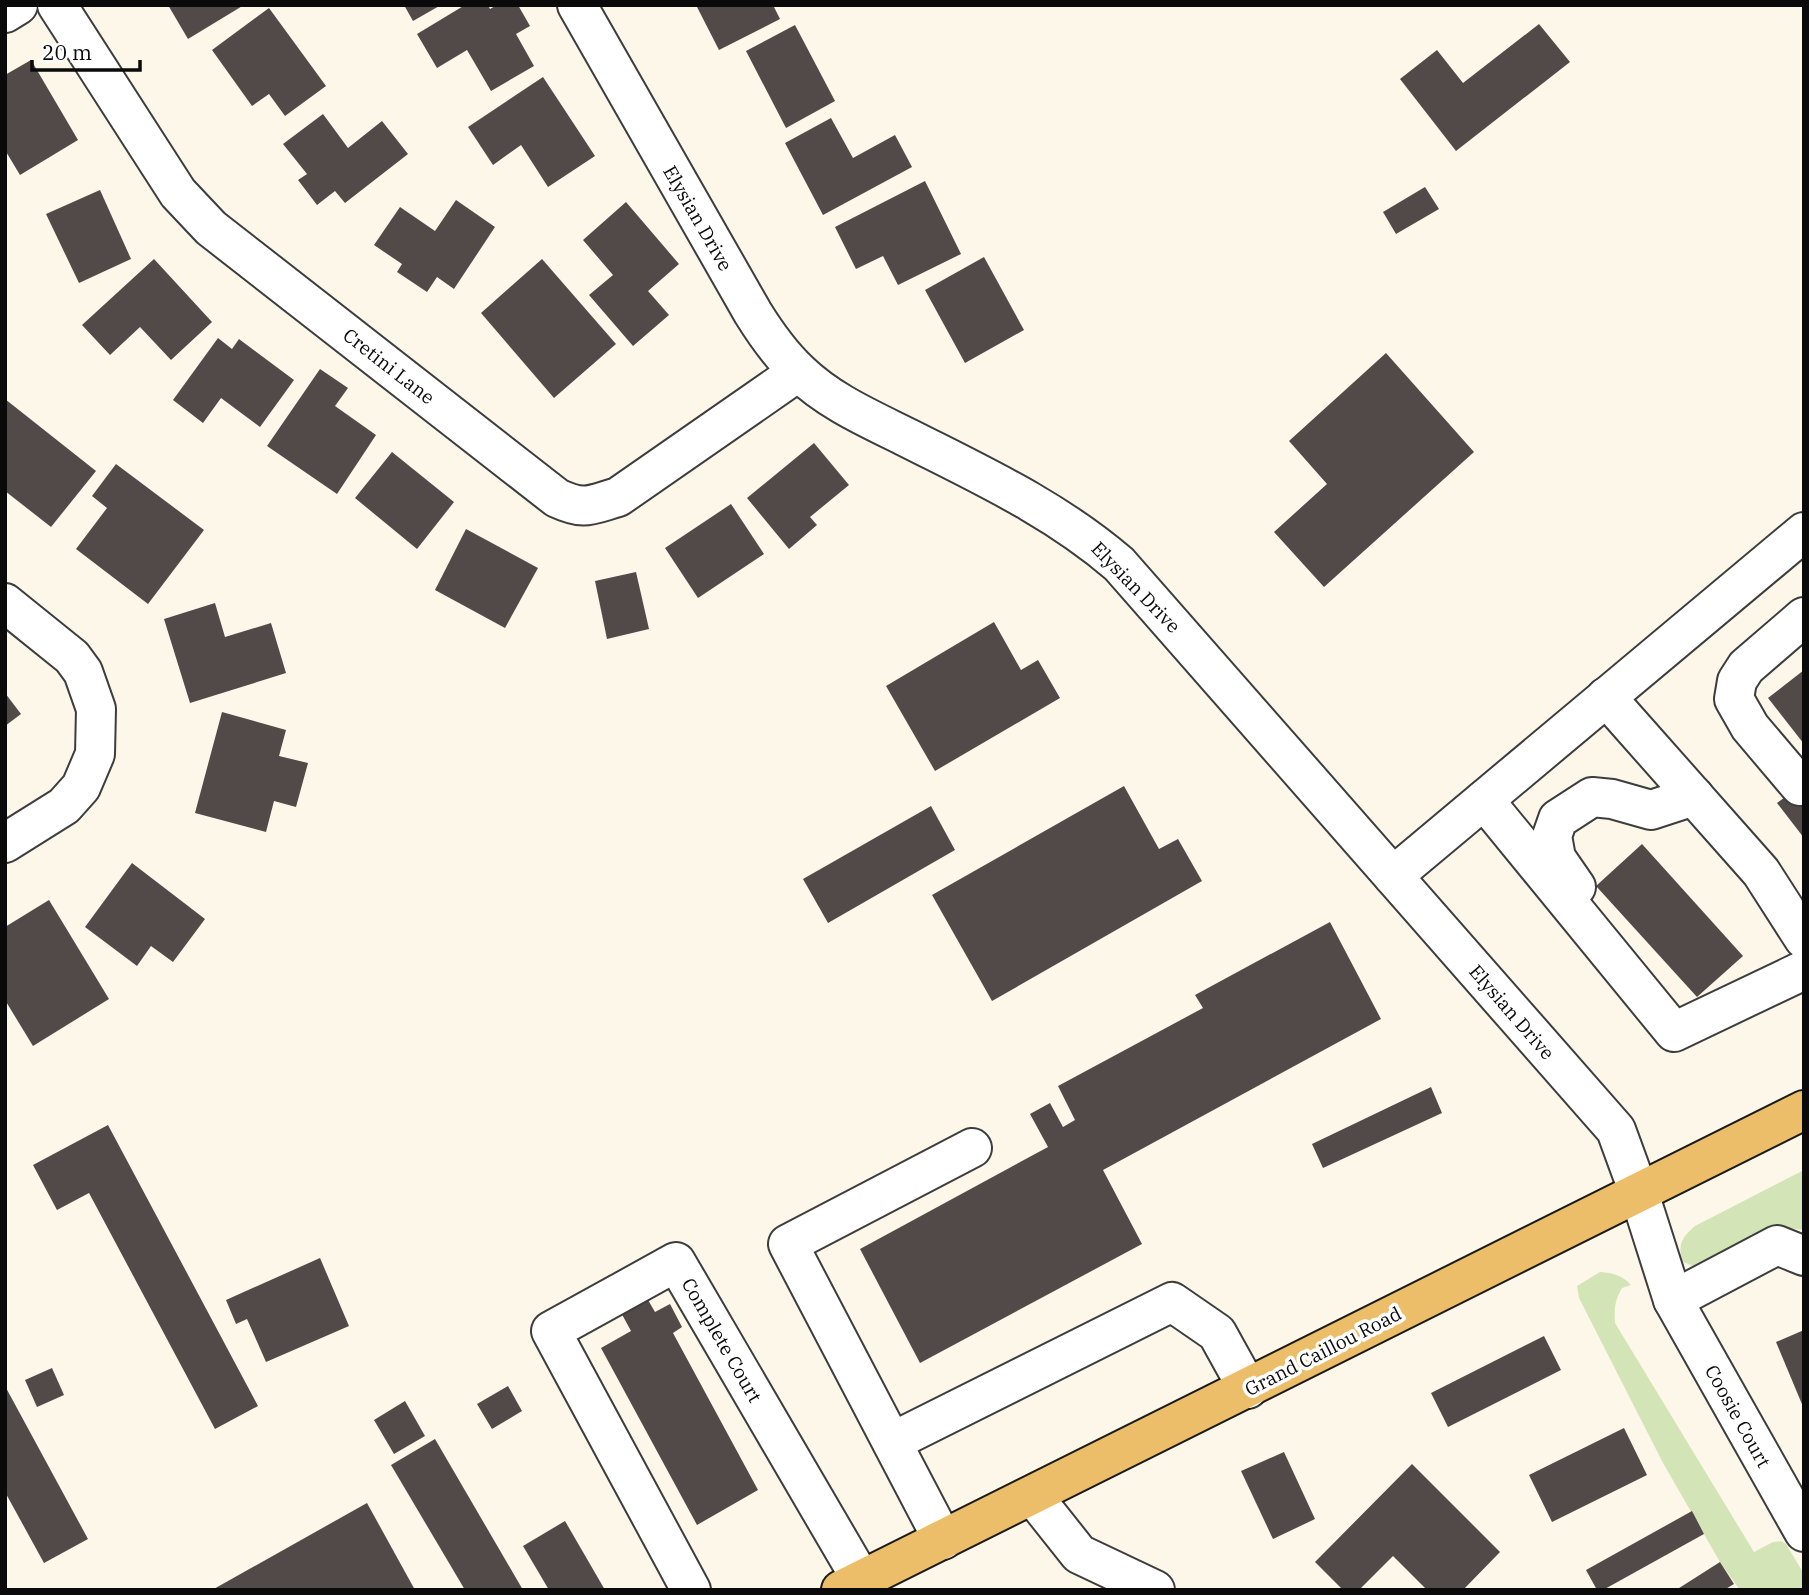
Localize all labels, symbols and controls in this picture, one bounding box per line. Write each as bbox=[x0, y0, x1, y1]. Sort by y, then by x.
scale bar bbox=[32, 28, 140, 72]
text: 20 m bbox=[42, 38, 92, 66]
street label: Elysian Drive bbox=[658, 161, 738, 275]
street label: Cretini Lane bbox=[338, 323, 440, 409]
street label: Elysian Drive bbox=[1086, 536, 1186, 638]
street label: Elysian Drive bbox=[1464, 960, 1560, 1064]
street label: Complete Court bbox=[677, 1273, 767, 1407]
street label: Grand Caillou Road bbox=[1241, 1301, 1405, 1401]
street label: Coosie Court bbox=[1700, 1361, 1776, 1472]

